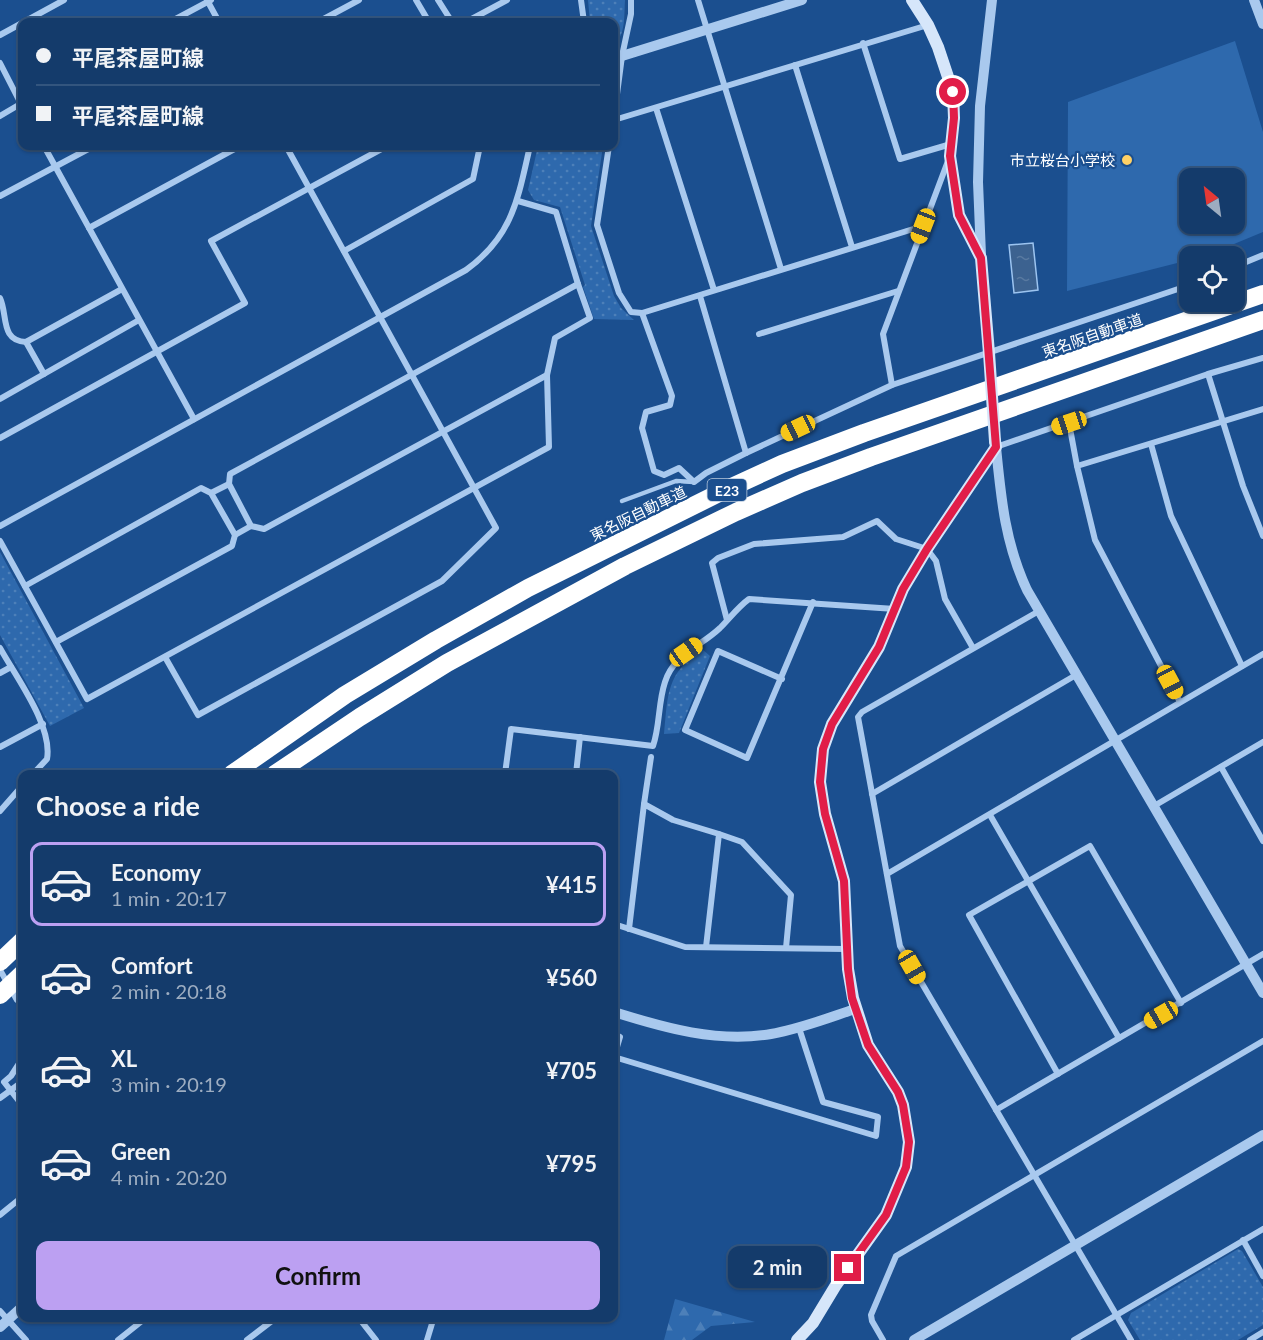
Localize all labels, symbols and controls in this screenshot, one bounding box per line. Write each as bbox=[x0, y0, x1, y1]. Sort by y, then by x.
text: 平尾茶屋町線 bbox=[72, 44, 204, 71]
route start bbox=[939, 78, 966, 105]
text: 平尾茶屋町線 bbox=[72, 102, 204, 129]
place label: 市立桜台小学校 bbox=[1010, 151, 1115, 169]
marker: 市立桜台小学校 bbox=[1120, 153, 1134, 167]
north arrow bbox=[1179, 168, 1245, 234]
map controls bbox=[1179, 168, 1245, 312]
car bbox=[908, 206, 938, 246]
button: locate bbox=[1179, 246, 1245, 312]
street label: 東名阪自動車道 bbox=[1039, 309, 1145, 361]
car bbox=[1049, 409, 1089, 437]
car bbox=[778, 412, 818, 444]
road number: E23 bbox=[708, 479, 746, 501]
street label: 東名阪自動車道 bbox=[587, 482, 689, 544]
car bbox=[666, 634, 706, 670]
car bbox=[1154, 662, 1186, 702]
text: Choose a ride bbox=[36, 789, 200, 822]
icon: car bbox=[39, 857, 93, 911]
text: Economy bbox=[111, 859, 201, 886]
text: ¥415 bbox=[546, 871, 597, 898]
text: 1 min · 20:17 bbox=[111, 886, 227, 910]
car bbox=[895, 947, 929, 987]
icon: car bbox=[39, 950, 93, 1004]
text: Comfort bbox=[111, 952, 193, 979]
text: ¥560 bbox=[546, 964, 597, 991]
text: 2 min · 20:18 bbox=[111, 979, 227, 1003]
car bbox=[1141, 998, 1181, 1032]
icon: car bbox=[39, 1043, 93, 1097]
text: XL bbox=[111, 1045, 137, 1072]
text: ¥705 bbox=[546, 1057, 597, 1084]
text: 3 min · 20:19 bbox=[111, 1072, 227, 1096]
icon: car bbox=[39, 1136, 93, 1190]
text: Green bbox=[111, 1138, 171, 1165]
text: ¥795 bbox=[546, 1150, 597, 1177]
text: 4 min · 20:20 bbox=[111, 1165, 227, 1189]
button: Confirm bbox=[36, 1241, 600, 1310]
callout: 2 min bbox=[728, 1247, 827, 1289]
route end bbox=[834, 1254, 861, 1281]
text: 2 min bbox=[753, 1255, 802, 1279]

